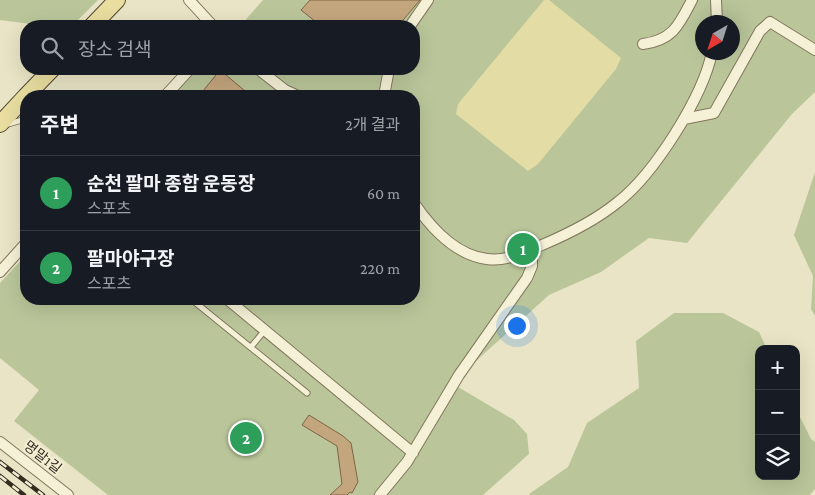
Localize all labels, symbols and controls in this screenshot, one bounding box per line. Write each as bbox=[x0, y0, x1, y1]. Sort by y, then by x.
north arrow bbox=[695, 15, 740, 60]
search box bbox=[20, 20, 420, 75]
icon: search bbox=[38, 34, 66, 62]
text: 장소 검색 bbox=[78, 39, 151, 60]
text: 주변 bbox=[40, 113, 79, 137]
text: 2개 결과 bbox=[345, 116, 400, 133]
text: 순천 팔마 종합 운동장 bbox=[87, 173, 255, 194]
text: 1 bbox=[53, 185, 59, 202]
text: 60 m bbox=[367, 185, 400, 202]
text: 스포츠 bbox=[87, 200, 131, 217]
pin: 1 bbox=[507, 230, 539, 268]
text: 팔마야구장 bbox=[87, 248, 174, 269]
text: 2 bbox=[52, 260, 60, 277]
text: 220 m bbox=[360, 260, 400, 277]
text: 스포츠 bbox=[87, 275, 131, 292]
your location bbox=[504, 313, 530, 339]
map controls bbox=[755, 345, 800, 480]
button: + bbox=[755, 345, 800, 390]
button: − bbox=[755, 390, 800, 435]
pin: 2 bbox=[230, 419, 262, 457]
button: layers bbox=[755, 435, 800, 480]
street label: 명말1길 bbox=[21, 437, 65, 477]

